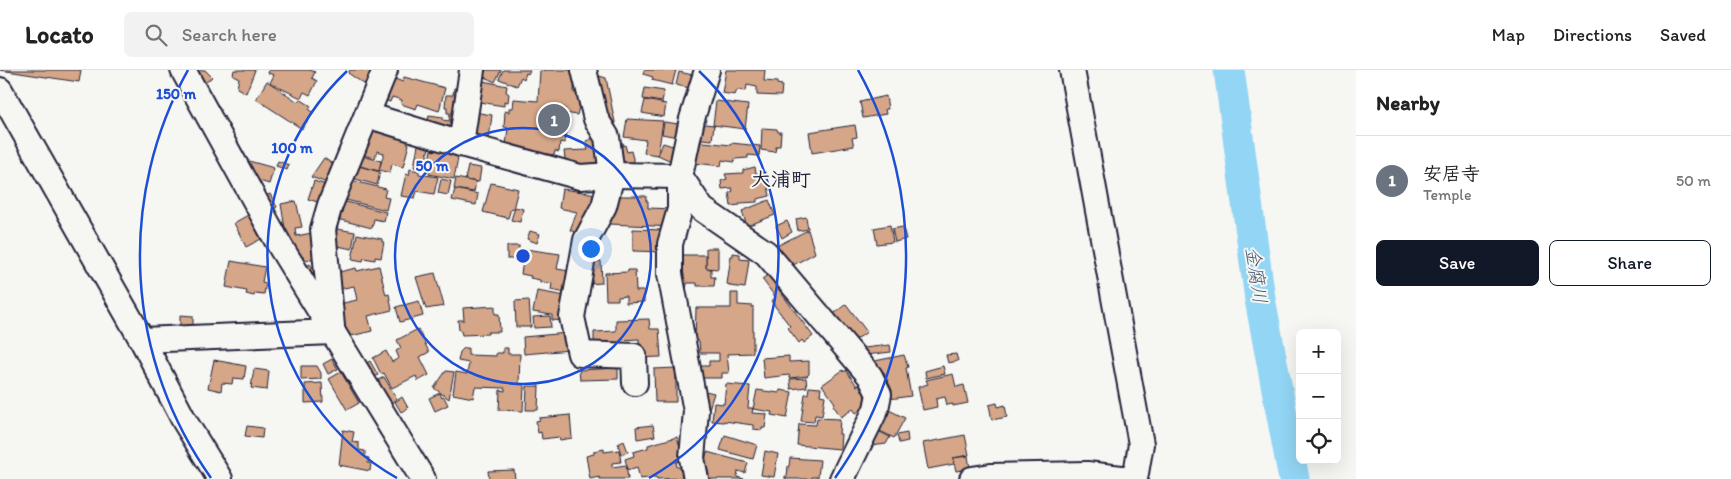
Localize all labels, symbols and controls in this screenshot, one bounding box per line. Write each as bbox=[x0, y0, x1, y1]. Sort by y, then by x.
search box bbox=[124, 12, 474, 57]
text: Locato bbox=[25, 20, 94, 49]
icon: search bbox=[142, 21, 170, 49]
text: Search here bbox=[182, 23, 277, 46]
text: Map bbox=[1492, 24, 1525, 46]
text: Directions bbox=[1553, 24, 1632, 46]
text: Saved bbox=[1660, 24, 1706, 46]
text: 150 m bbox=[156, 85, 196, 103]
text: Nearby bbox=[1376, 90, 1440, 115]
pin: 1 bbox=[538, 101, 570, 139]
text: 100 m bbox=[271, 139, 313, 157]
text: 50 m bbox=[415, 157, 449, 175]
text: 安居寺 bbox=[1423, 162, 1480, 185]
district label: 大浦町 bbox=[751, 167, 811, 191]
text: 1 bbox=[1388, 171, 1396, 190]
text: 50 m bbox=[1676, 171, 1711, 190]
text: Temple bbox=[1423, 185, 1472, 204]
your location bbox=[578, 236, 604, 262]
button: Save bbox=[1376, 240, 1539, 286]
button: Share bbox=[1549, 240, 1711, 286]
water label: 金腐川 bbox=[1241, 245, 1272, 305]
centre of rings bbox=[514, 247, 532, 265]
map controls bbox=[1296, 329, 1341, 464]
button: + bbox=[1296, 329, 1341, 374]
button: − bbox=[1296, 374, 1341, 419]
button: locate bbox=[1296, 419, 1341, 464]

